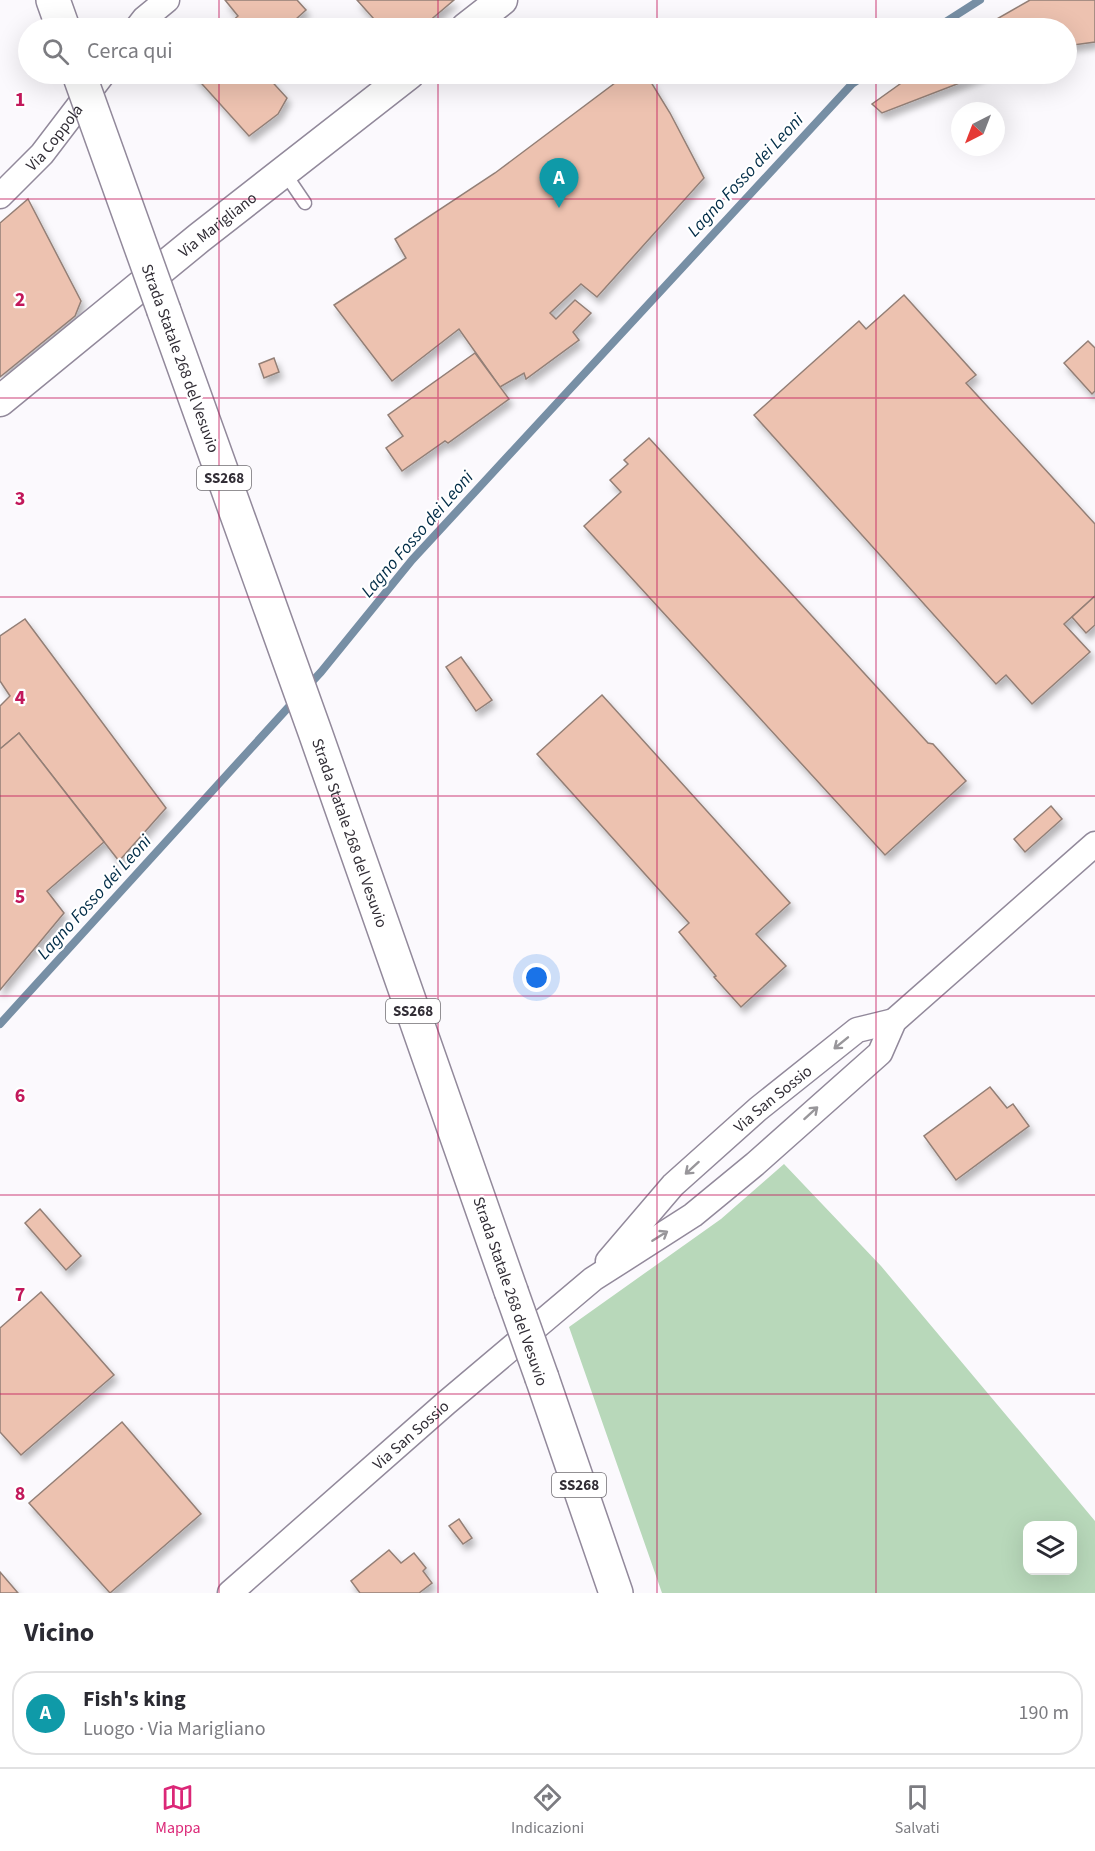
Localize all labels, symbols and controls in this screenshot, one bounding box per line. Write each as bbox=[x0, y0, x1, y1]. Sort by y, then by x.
search box bbox=[18, 18, 1077, 84]
icon: search bbox=[39, 35, 72, 68]
text: Cerca qui bbox=[87, 35, 173, 67]
text: 1 bbox=[15, 86, 25, 114]
street label: Via Coppola bbox=[21, 100, 88, 176]
north arrow bbox=[951, 102, 1005, 156]
water label: Lagno Fosso dei Leoni bbox=[682, 108, 810, 242]
pin: A bbox=[540, 158, 578, 208]
street label: Via Marigliano bbox=[174, 187, 261, 263]
street label: Strada Statale 268 del Vesuvio bbox=[136, 261, 224, 456]
text: 2 bbox=[15, 286, 25, 314]
water label: Lagno Fosso dei Leoni bbox=[355, 465, 480, 603]
road number: SS268 bbox=[197, 466, 251, 490]
text: 3 bbox=[15, 485, 25, 513]
text: 4 bbox=[15, 684, 26, 712]
street label: Strada Statale 268 del Vesuvio bbox=[306, 735, 393, 931]
water label: Lagno Fosso dei Leoni bbox=[31, 829, 158, 965]
text: 5 bbox=[15, 883, 25, 911]
your location bbox=[522, 963, 551, 992]
road number: SS268 bbox=[386, 999, 440, 1023]
one-way arrow bbox=[834, 1037, 850, 1050]
street label: Via San Sossio bbox=[729, 1060, 817, 1138]
text: 6 bbox=[15, 1082, 25, 1110]
one-way arrow bbox=[804, 1106, 819, 1120]
one-way arrow bbox=[685, 1161, 700, 1175]
street label: Strada Statale 268 del Vesuvio bbox=[467, 1194, 553, 1389]
one-way arrow bbox=[651, 1230, 668, 1242]
text: 7 bbox=[15, 1281, 25, 1309]
street label: Via San Sossio bbox=[368, 1396, 454, 1475]
road number: SS268 bbox=[552, 1473, 606, 1497]
text: 8 bbox=[15, 1480, 25, 1508]
map controls bbox=[1023, 1521, 1077, 1575]
button: layers bbox=[1023, 1521, 1077, 1575]
text: Vicino bbox=[24, 1614, 94, 1651]
text: Fish's king bbox=[83, 1683, 186, 1715]
text: A bbox=[40, 1699, 51, 1727]
text: 190 m bbox=[1019, 1699, 1069, 1727]
text: Luogo · Via Marigliano bbox=[83, 1715, 266, 1743]
tab: Mappa bbox=[155, 1781, 201, 1839]
tab: Indicazioni bbox=[511, 1781, 584, 1839]
tab: Salvati bbox=[895, 1781, 940, 1839]

